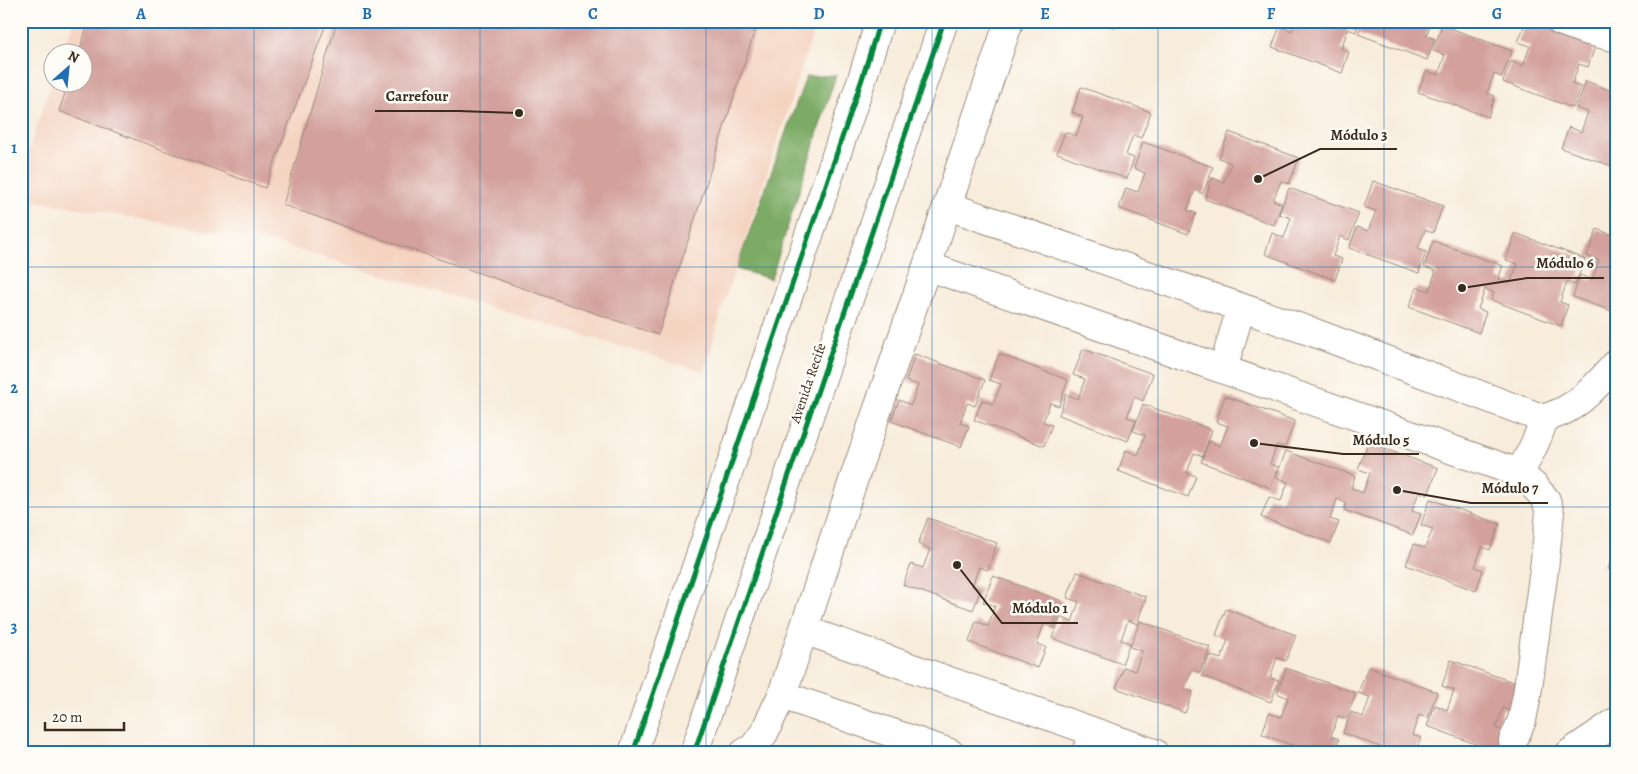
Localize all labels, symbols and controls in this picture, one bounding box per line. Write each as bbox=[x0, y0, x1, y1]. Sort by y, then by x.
text: A bbox=[135, 3, 147, 25]
text: B bbox=[362, 3, 372, 25]
text: C bbox=[588, 3, 598, 25]
text: D bbox=[813, 3, 825, 25]
text: E bbox=[1040, 3, 1050, 25]
text: F bbox=[1267, 3, 1276, 25]
text: G bbox=[1492, 3, 1502, 25]
north arrow bbox=[42, 42, 92, 92]
text: N bbox=[65, 46, 83, 68]
callout: Carrefour bbox=[375, 81, 458, 111]
text: Carrefour bbox=[386, 86, 448, 106]
callout: Módulo 3 bbox=[1320, 119, 1397, 149]
text: Módulo 3 bbox=[1331, 125, 1387, 145]
text: 1 bbox=[11, 137, 17, 159]
callout: Módulo 6 bbox=[1527, 248, 1604, 278]
text: Módulo 6 bbox=[1536, 253, 1594, 273]
street label: Avenida Recife bbox=[785, 340, 831, 427]
text: 2 bbox=[10, 377, 18, 399]
callout: Módulo 5 bbox=[1343, 424, 1419, 454]
text: Módulo 5 bbox=[1353, 430, 1409, 450]
callout: Módulo 7 bbox=[1471, 473, 1548, 503]
text: Módulo 7 bbox=[1482, 478, 1539, 498]
callout: Módulo 1 bbox=[1002, 593, 1078, 623]
text: Módulo 1 bbox=[1012, 598, 1069, 618]
text: 3 bbox=[11, 616, 18, 638]
scale bar bbox=[45, 699, 124, 731]
text: 20 m bbox=[52, 707, 83, 727]

